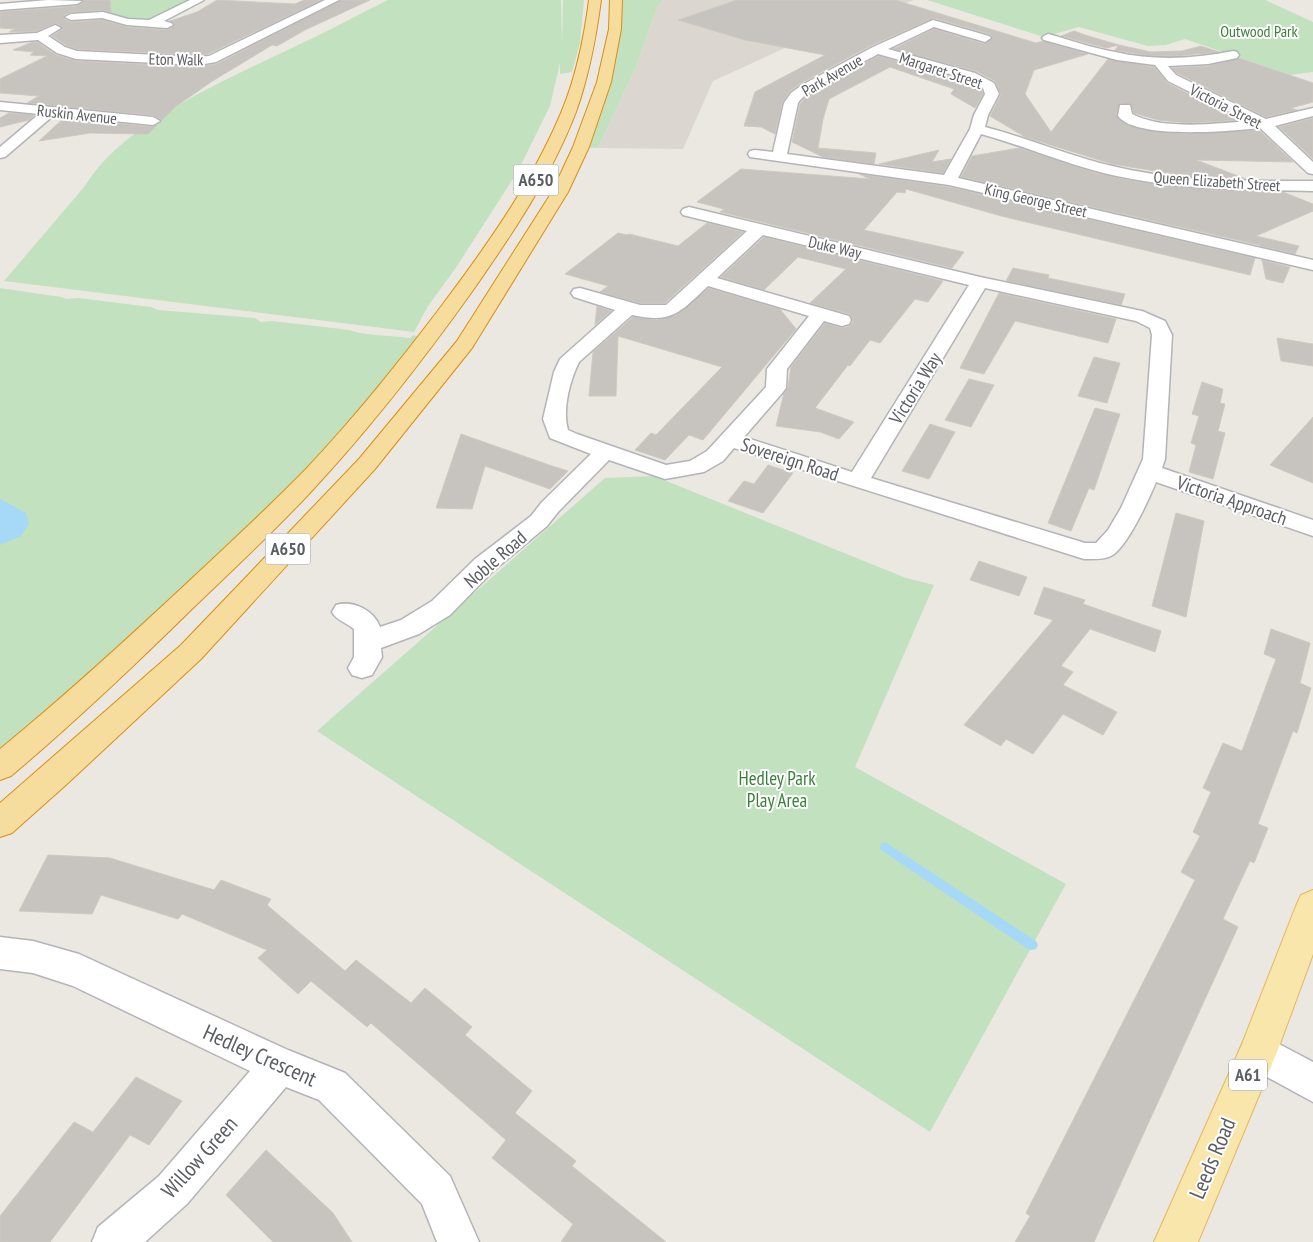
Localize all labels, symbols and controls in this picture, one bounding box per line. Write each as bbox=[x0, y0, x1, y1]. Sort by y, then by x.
park label: Outwood Park bbox=[1220, 21, 1298, 41]
street label: Margaret Street bbox=[897, 47, 986, 93]
street label: Eton Walk bbox=[148, 49, 204, 69]
street label: Park Avenue bbox=[798, 50, 866, 100]
street label: Victoria Street bbox=[1186, 79, 1266, 133]
street label: Ruskin Avenue bbox=[36, 100, 118, 128]
road number: A650 bbox=[514, 164, 558, 196]
street label: Queen Elizabeth Street bbox=[1153, 167, 1282, 195]
street label: King George Street bbox=[983, 179, 1090, 222]
street label: Duke Way bbox=[807, 231, 863, 263]
street label: Victoria Way bbox=[883, 347, 947, 429]
street label: Sovereign Road bbox=[738, 432, 842, 486]
street label: Victoria Approach bbox=[1173, 470, 1290, 530]
street label: Noble Road bbox=[459, 525, 531, 593]
road number: A650 bbox=[266, 534, 310, 564]
park label: Hedley Park Play Area bbox=[738, 766, 816, 812]
street label: Hedley Crescent bbox=[199, 1018, 321, 1092]
road number: A61 bbox=[1229, 1060, 1267, 1090]
street label: Willow Green bbox=[155, 1110, 243, 1204]
street label: Leeds Road bbox=[1182, 1113, 1242, 1203]

